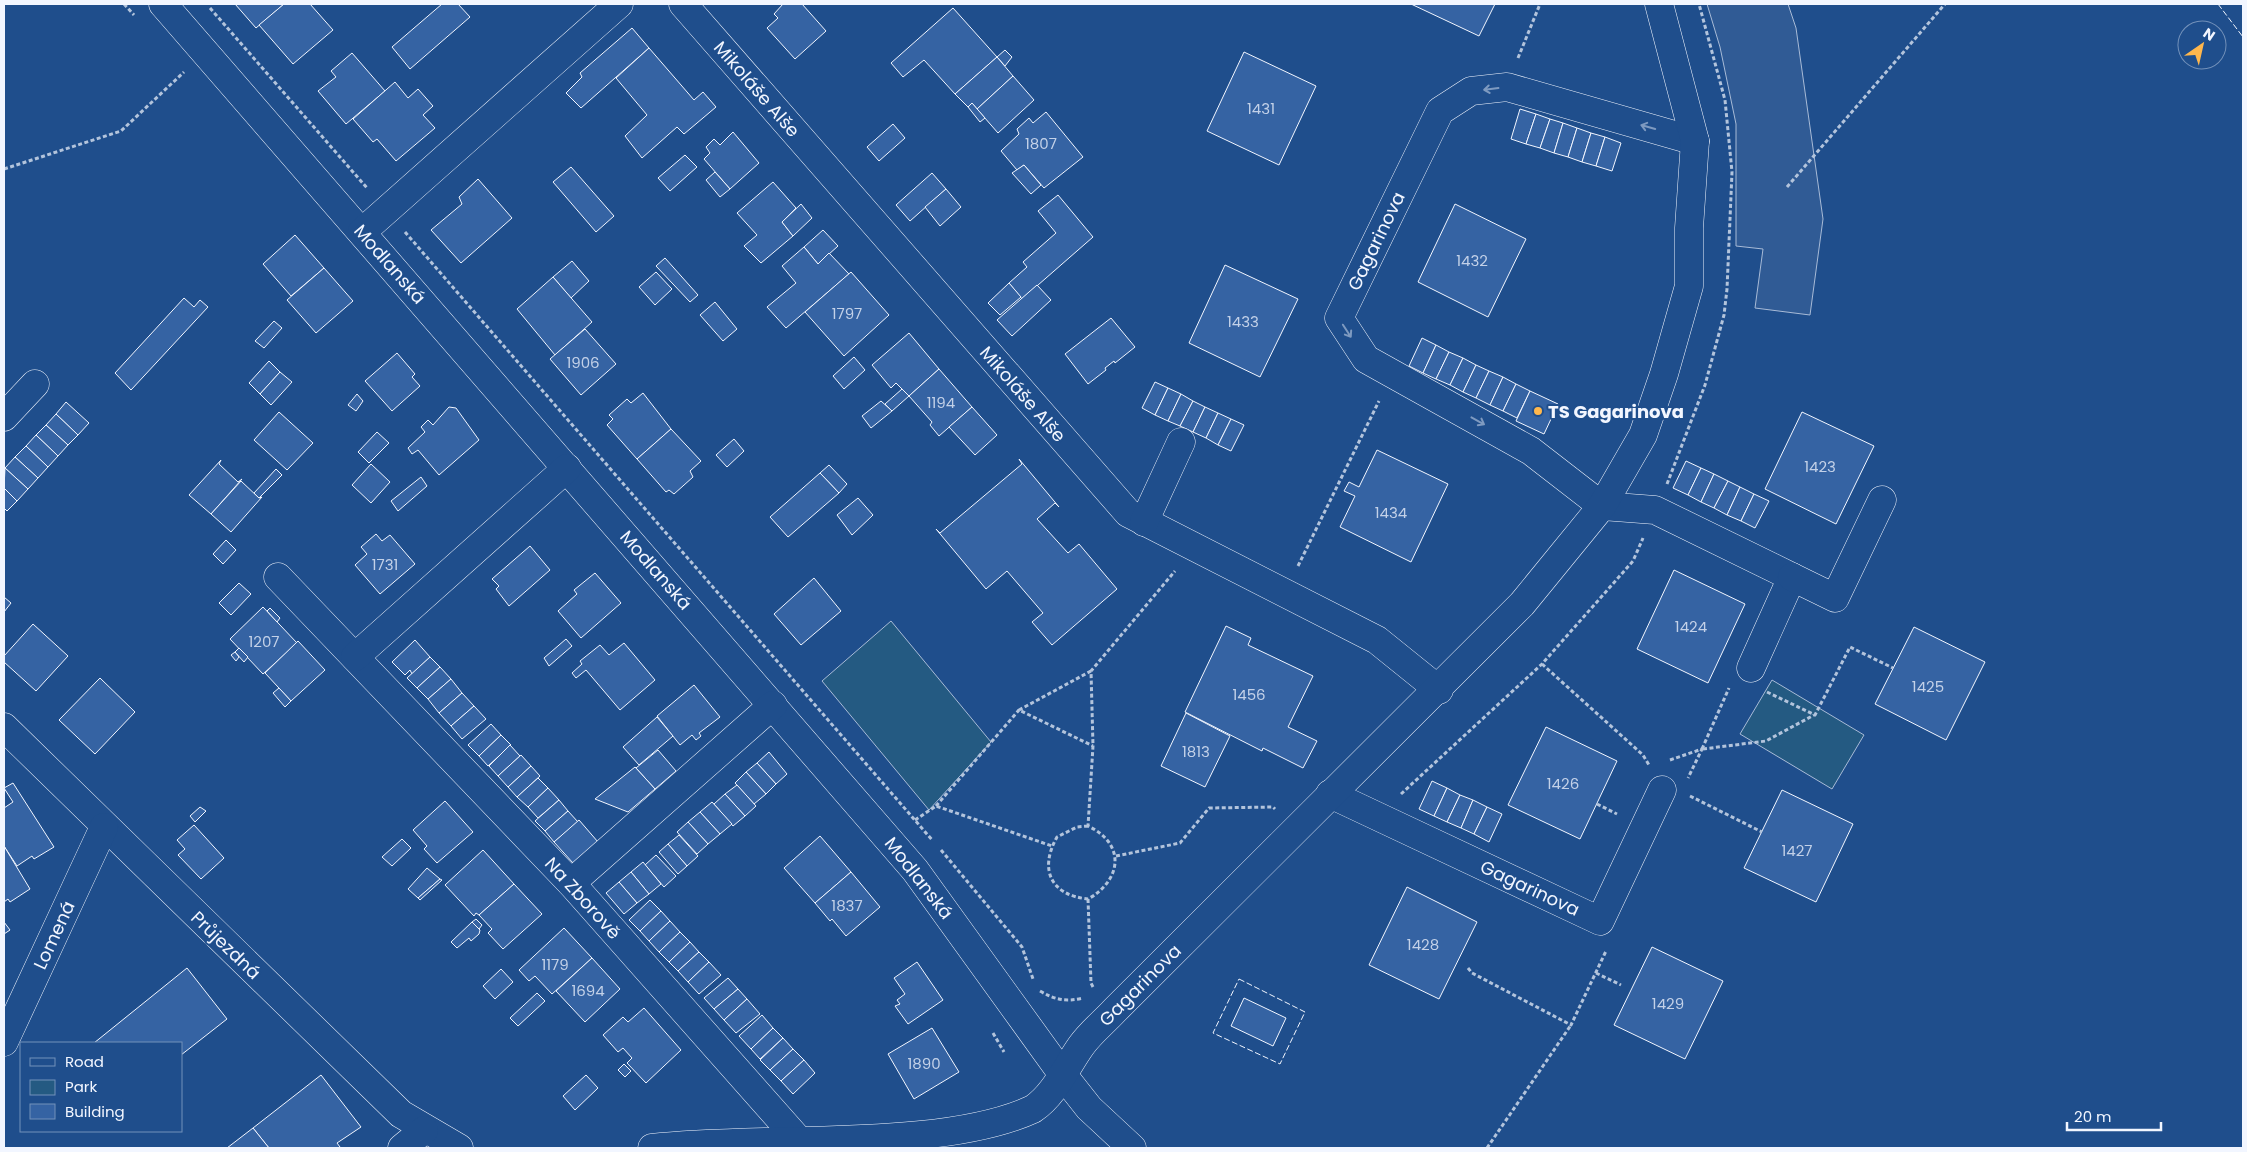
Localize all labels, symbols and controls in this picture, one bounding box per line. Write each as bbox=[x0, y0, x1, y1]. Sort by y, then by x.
north arrow bbox=[2177, 20, 2227, 70]
text: N bbox=[2199, 23, 2219, 45]
street label: Mikoláše Alše bbox=[708, 36, 806, 142]
one-way arrow bbox=[1483, 84, 1499, 94]
house number: 1431 bbox=[1247, 98, 1275, 119]
one-way arrow bbox=[1640, 122, 1656, 132]
house number: 1807 bbox=[1025, 133, 1057, 154]
street label: Gagarinova bbox=[1341, 187, 1411, 295]
street label: Modlanská bbox=[348, 219, 432, 309]
house number: 1432 bbox=[1456, 250, 1488, 271]
house number: 1797 bbox=[832, 303, 862, 324]
house number: 1433 bbox=[1227, 311, 1259, 332]
one-way arrow bbox=[1343, 323, 1353, 337]
street label: Mikoláše Alše bbox=[974, 341, 1072, 447]
house number: 1906 bbox=[566, 352, 600, 373]
house number: 1194 bbox=[927, 392, 955, 413]
place label: TS Gagarinova bbox=[1548, 399, 1684, 424]
marker: TS Gagarinova bbox=[1532, 405, 1544, 417]
one-way arrow bbox=[1471, 416, 1486, 426]
house number: 1423 bbox=[1804, 456, 1836, 477]
house number: 1434 bbox=[1375, 502, 1407, 523]
street label: Modlanská bbox=[614, 525, 698, 615]
house number: 1731 bbox=[372, 554, 398, 575]
house number: 1424 bbox=[1675, 616, 1707, 637]
house number: 1207 bbox=[248, 631, 280, 652]
house number: 1425 bbox=[1912, 676, 1944, 697]
house number: 1456 bbox=[1232, 684, 1266, 705]
house number: 1813 bbox=[1182, 741, 1210, 762]
house number: 1426 bbox=[1547, 773, 1579, 794]
street label: Modlanská bbox=[879, 832, 959, 924]
house number: 1427 bbox=[1781, 840, 1813, 861]
street label: Na Zborově bbox=[539, 852, 627, 944]
street label: Gagarinova bbox=[1476, 854, 1584, 922]
house number: 1837 bbox=[831, 895, 863, 916]
street label: Lomená bbox=[27, 897, 81, 973]
street label: Průjezdná bbox=[186, 905, 266, 985]
house number: 1428 bbox=[1407, 934, 1439, 955]
street label: Gagarinova bbox=[1093, 938, 1187, 1032]
house number: 1179 bbox=[541, 954, 569, 975]
house number: 1694 bbox=[571, 980, 605, 1001]
house number: 1429 bbox=[1652, 993, 1684, 1014]
legend bbox=[20, 1042, 182, 1132]
text: Road bbox=[65, 1051, 104, 1072]
house number: 1890 bbox=[907, 1053, 941, 1074]
text: Park bbox=[65, 1076, 97, 1097]
scale bar bbox=[2067, 1100, 2161, 1132]
text: Building bbox=[65, 1101, 125, 1122]
text: 20 m bbox=[2074, 1106, 2112, 1127]

